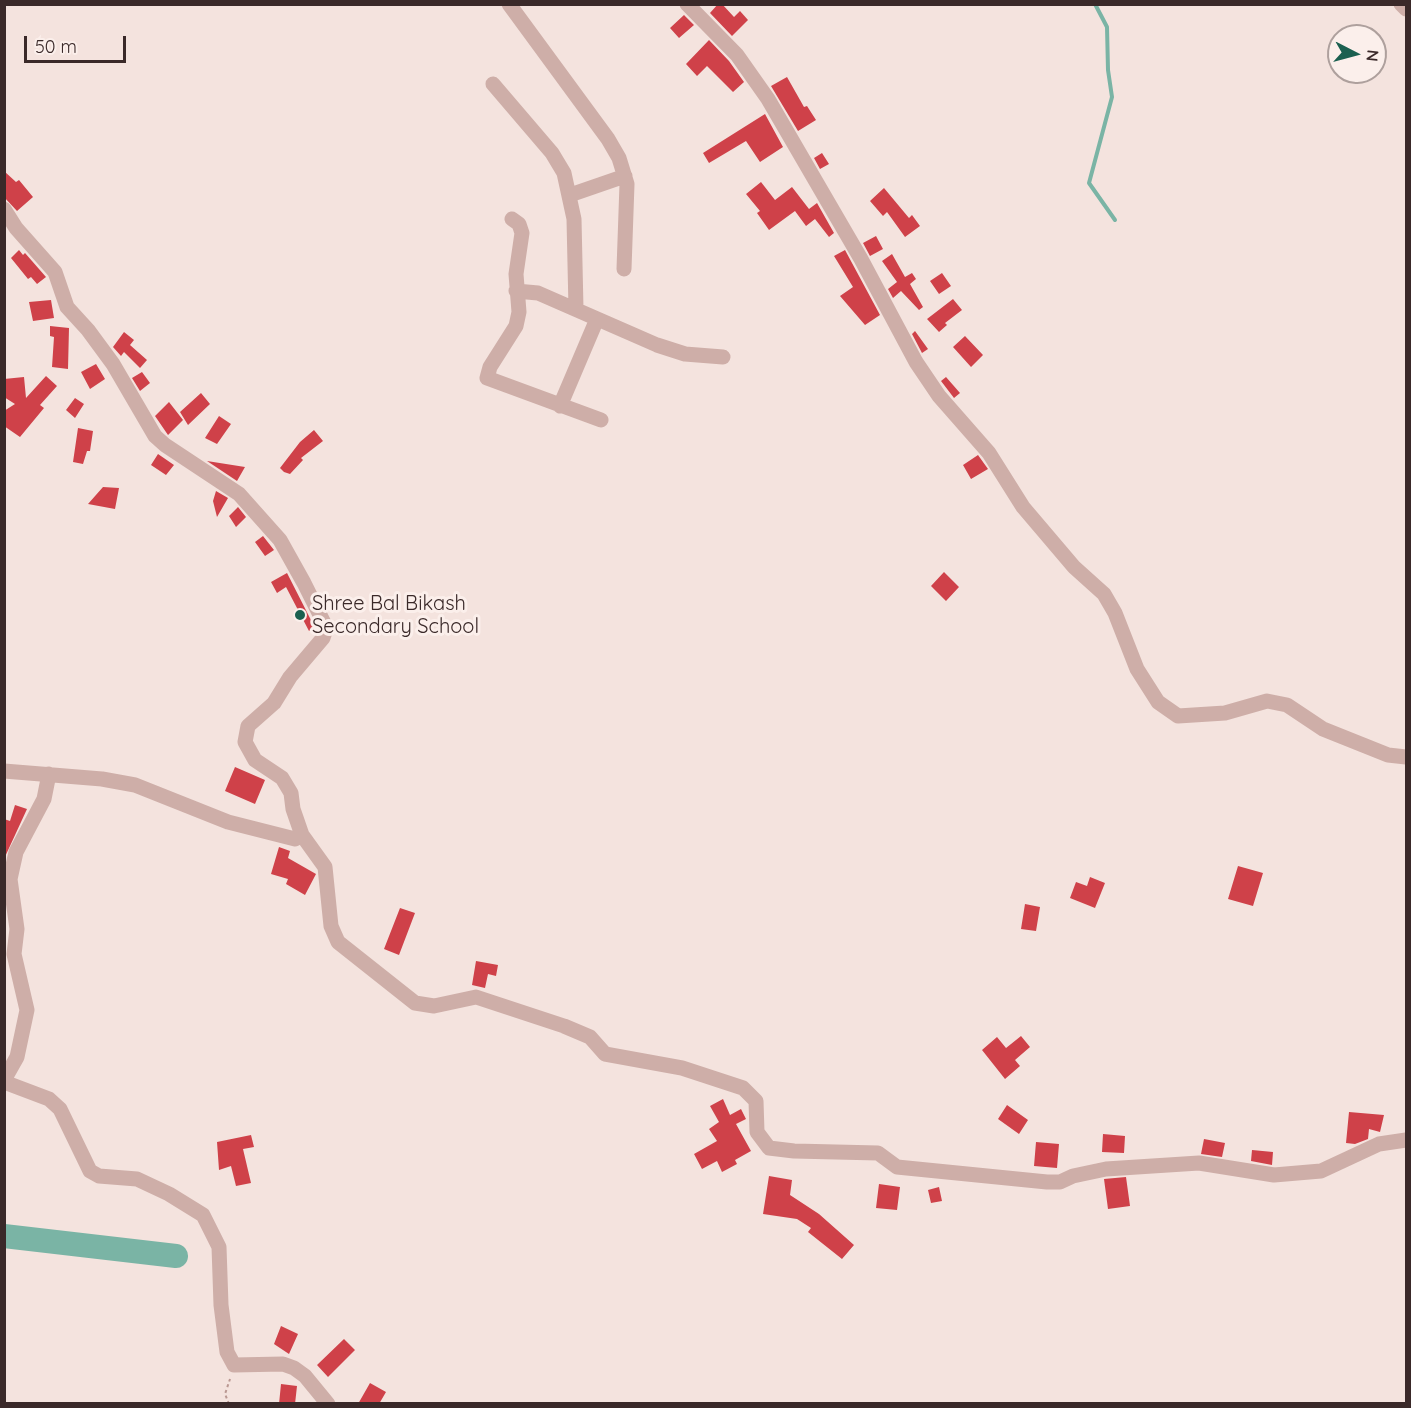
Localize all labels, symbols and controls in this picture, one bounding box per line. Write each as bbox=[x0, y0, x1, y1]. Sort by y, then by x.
scale bar bbox=[27, 24, 129, 62]
north arrow bbox=[1327, 24, 1387, 84]
text: 50 m bbox=[35, 35, 77, 58]
text: N bbox=[1362, 49, 1383, 63]
place label: Shree Bal Bikash Secondary School bbox=[312, 592, 479, 639]
marker: Shree Bal Bikash Secondary School bbox=[293, 608, 307, 622]

